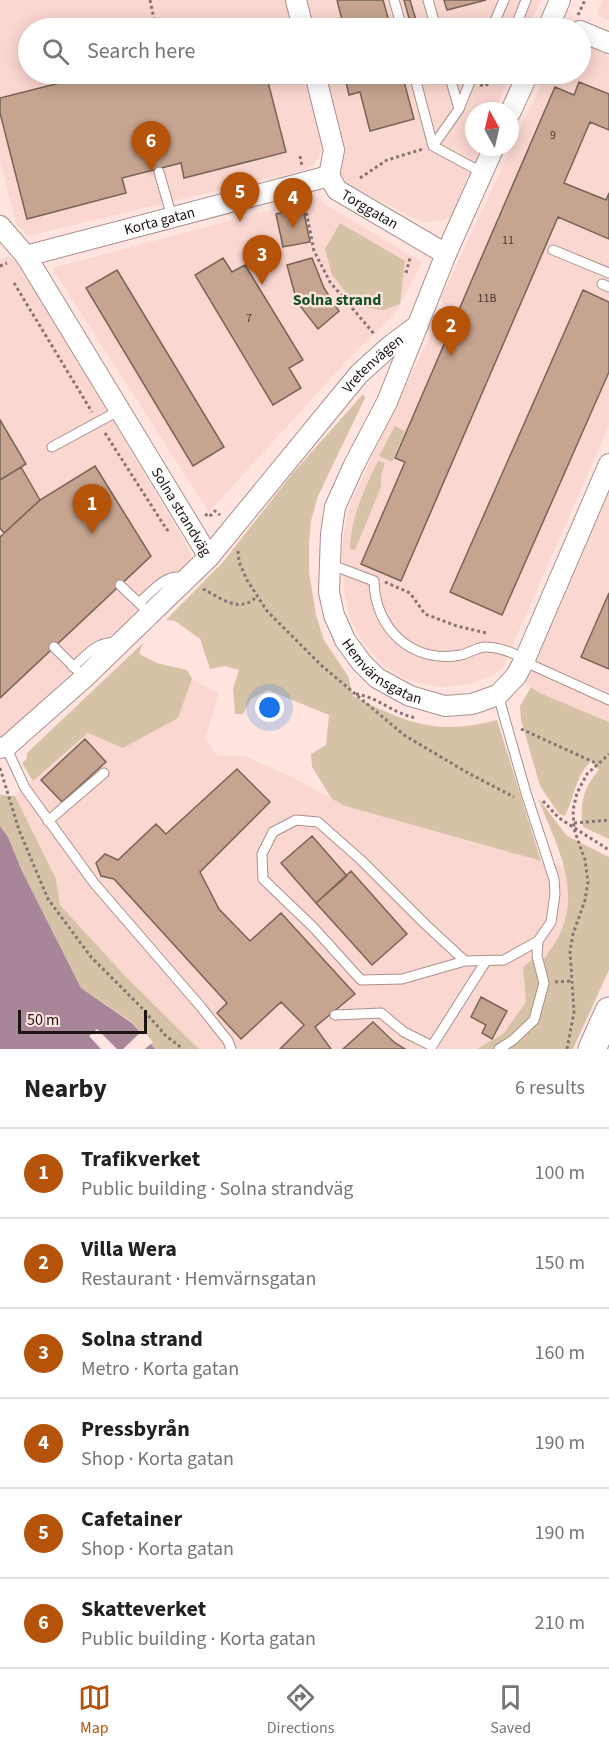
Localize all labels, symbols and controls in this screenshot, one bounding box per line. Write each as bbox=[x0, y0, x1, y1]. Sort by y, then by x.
search box bbox=[18, 18, 591, 84]
icon: search bbox=[39, 35, 72, 68]
text: Search here bbox=[87, 35, 195, 67]
north arrow bbox=[465, 102, 519, 156]
pin: 6 bbox=[132, 122, 170, 171]
house number: 9 bbox=[550, 127, 556, 144]
pin: 5 bbox=[220, 172, 260, 222]
pin: 4 bbox=[274, 178, 312, 228]
street label: Torggatan bbox=[337, 185, 402, 235]
street label: Korta gatan bbox=[122, 202, 197, 241]
house number: 11 bbox=[502, 232, 514, 249]
pin: 3 bbox=[242, 236, 282, 285]
district label: Solna strand bbox=[293, 289, 381, 311]
house number: 11B bbox=[478, 290, 496, 307]
pin: 2 bbox=[432, 306, 470, 356]
house number: 7 bbox=[246, 310, 252, 327]
street label: Vretenvägen bbox=[338, 329, 408, 398]
street label: Solna strandväg bbox=[146, 464, 216, 561]
pin: 1 bbox=[72, 484, 112, 534]
street label: Hemvärnsgatan bbox=[336, 635, 424, 710]
your location bbox=[255, 693, 284, 722]
scale bar bbox=[18, 1007, 147, 1034]
text: 50 m bbox=[27, 1009, 59, 1031]
text: Nearby bbox=[24, 1070, 107, 1107]
text: 6 results bbox=[515, 1074, 585, 1102]
text: Trafikverket bbox=[81, 1143, 200, 1175]
text: 1 bbox=[38, 1159, 49, 1187]
text: 100 m bbox=[535, 1159, 585, 1187]
text: Public building · Solna strandväg bbox=[81, 1175, 353, 1203]
text: Villa Wera bbox=[81, 1233, 177, 1265]
text: 2 bbox=[38, 1249, 49, 1277]
text: 150 m bbox=[535, 1249, 585, 1277]
text: Restaurant · Hemvärnsgatan bbox=[81, 1265, 316, 1293]
text: Solna strand bbox=[81, 1323, 203, 1355]
text: 3 bbox=[38, 1339, 49, 1367]
text: 160 m bbox=[535, 1339, 585, 1367]
text: Metro · Korta gatan bbox=[81, 1355, 239, 1383]
text: Pressbyrån bbox=[81, 1413, 190, 1445]
text: 4 bbox=[38, 1429, 49, 1457]
text: 190 m bbox=[535, 1429, 585, 1457]
text: Shop · Korta gatan bbox=[81, 1445, 234, 1473]
text: Cafetainer bbox=[81, 1503, 182, 1535]
text: 5 bbox=[38, 1519, 49, 1547]
text: 190 m bbox=[535, 1519, 585, 1547]
text: Shop · Korta gatan bbox=[81, 1535, 234, 1563]
text: Skatteverket bbox=[81, 1593, 206, 1625]
text: 6 bbox=[38, 1609, 49, 1637]
text: 210 m bbox=[535, 1609, 585, 1637]
text: Public building · Korta gatan bbox=[81, 1625, 316, 1653]
tab: Map bbox=[78, 1681, 111, 1739]
tab: Directions bbox=[267, 1681, 334, 1739]
tab: Saved bbox=[490, 1681, 531, 1739]

